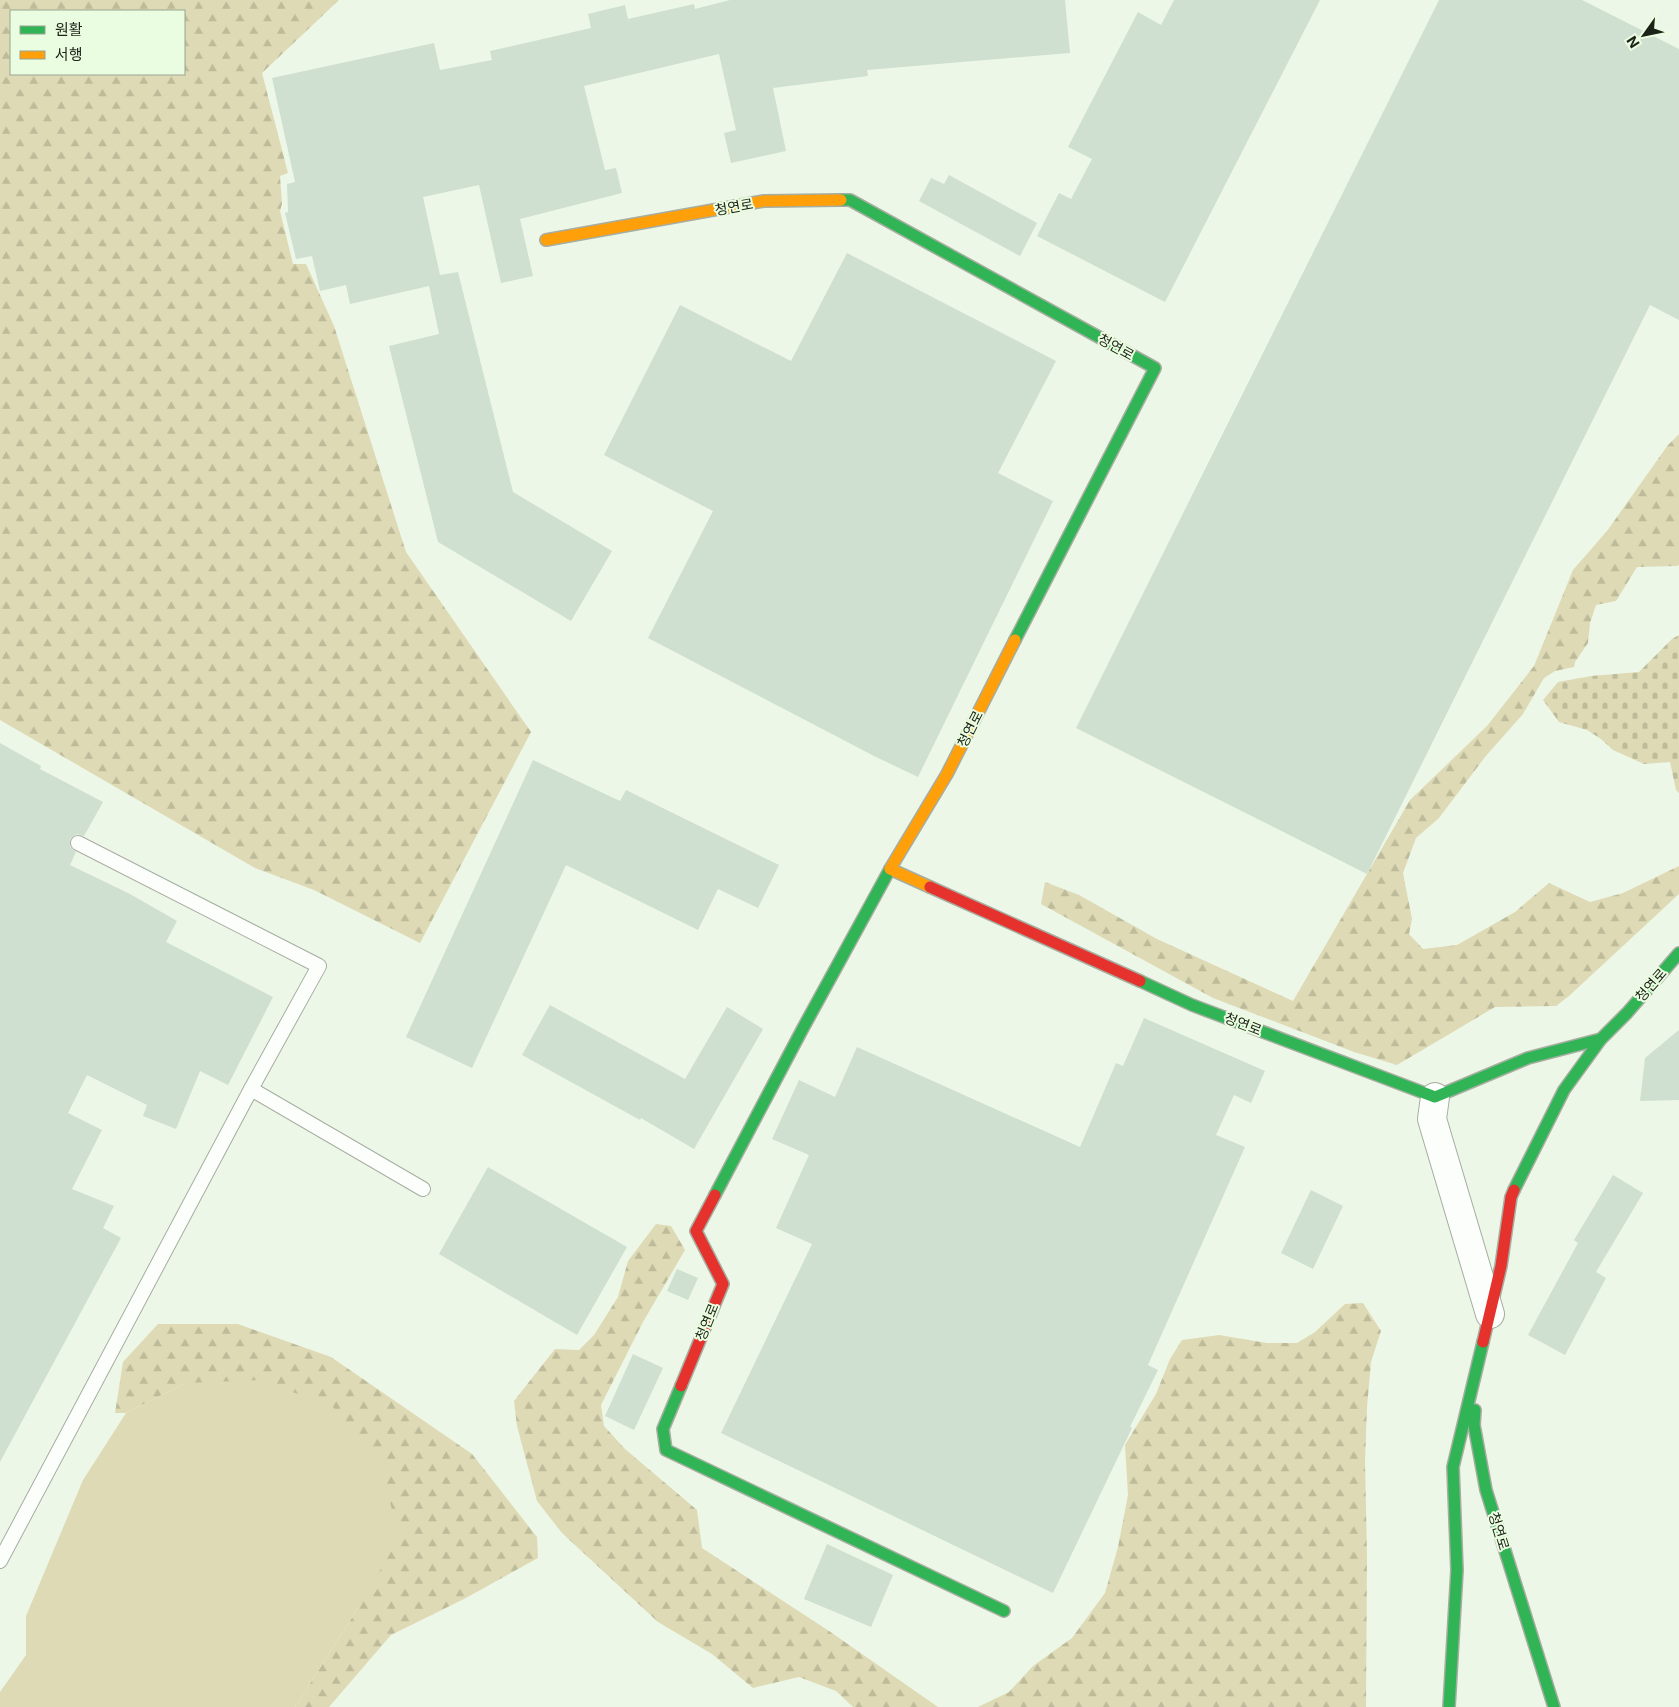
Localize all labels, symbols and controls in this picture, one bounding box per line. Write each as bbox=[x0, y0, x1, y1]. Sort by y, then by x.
legend bbox=[10, 10, 185, 75]
north arrow bbox=[1619, 10, 1669, 60]
text: 원활 bbox=[55, 20, 83, 39]
text: N bbox=[1623, 33, 1643, 51]
text: 서행 bbox=[55, 45, 83, 64]
street label: 청연로 bbox=[713, 195, 755, 218]
street label: 청연로 bbox=[1095, 330, 1137, 363]
street label: 청연로 bbox=[953, 708, 986, 750]
street label: 청연로 bbox=[1632, 964, 1670, 1005]
street label: 청연로 bbox=[1222, 1009, 1264, 1038]
street label: 청연로 bbox=[691, 1301, 722, 1343]
street label: 청연로 bbox=[1486, 1510, 1513, 1552]

